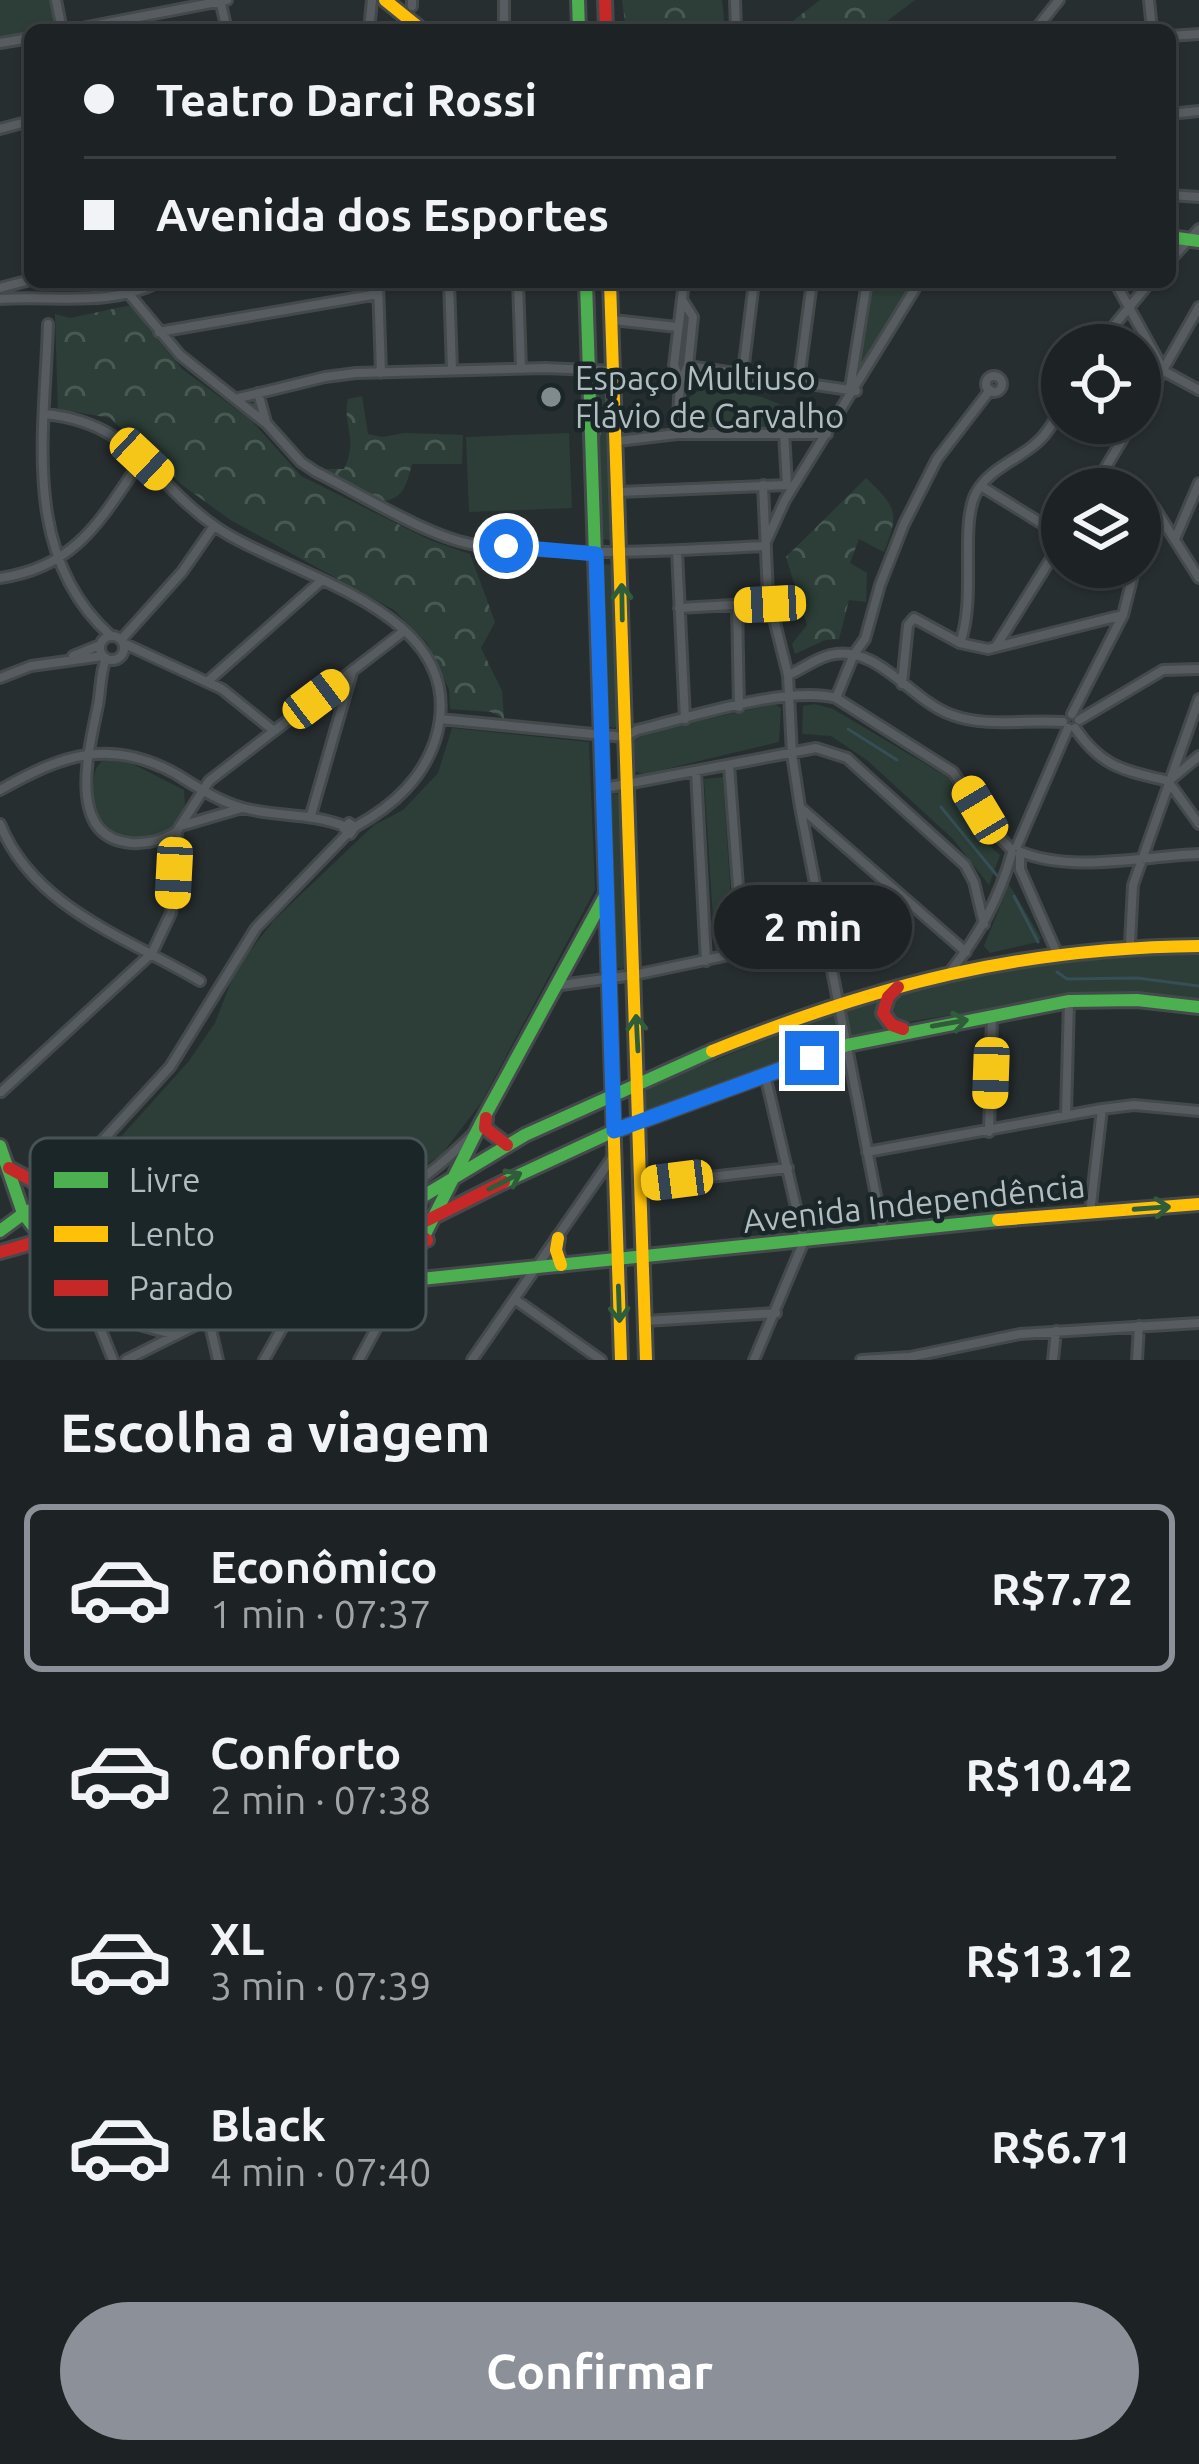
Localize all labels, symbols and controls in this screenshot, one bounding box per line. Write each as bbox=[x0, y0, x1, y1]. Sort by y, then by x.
text: Teatro Darci Rossi bbox=[156, 74, 537, 125]
text: Avenida dos Esportes bbox=[156, 189, 609, 240]
map controls bbox=[1041, 324, 1161, 588]
button: locate bbox=[1041, 324, 1161, 444]
place label: Espaço Multiuso Flávio de Carvalho bbox=[575, 359, 844, 434]
marker: Espaço Multiuso Flávio de Carvalho bbox=[538, 384, 564, 410]
car bbox=[103, 421, 181, 497]
button: layers bbox=[1041, 468, 1161, 588]
route start bbox=[479, 519, 533, 573]
one-way arrow bbox=[611, 583, 633, 622]
car bbox=[733, 584, 807, 624]
car bbox=[276, 663, 356, 735]
car bbox=[946, 770, 1014, 850]
car bbox=[154, 836, 194, 910]
callout: 2 min bbox=[713, 884, 911, 968]
text: 2 min bbox=[764, 905, 862, 948]
one-way arrow bbox=[930, 1010, 969, 1033]
one-way arrow bbox=[625, 1014, 648, 1053]
route end bbox=[785, 1031, 839, 1085]
car bbox=[972, 1036, 1010, 1110]
legend bbox=[30, 1138, 426, 1330]
car bbox=[639, 1158, 715, 1202]
text: Livre bbox=[129, 1161, 201, 1198]
street label: Avenida Independência bbox=[741, 1166, 1087, 1239]
one-way arrow bbox=[487, 1169, 522, 1192]
one-way arrow bbox=[1132, 1196, 1171, 1219]
text: Lento bbox=[129, 1215, 215, 1252]
text: Parado bbox=[129, 1269, 233, 1306]
one-way arrow bbox=[608, 1284, 631, 1323]
text: Escolha a viagem bbox=[60, 1402, 490, 1462]
icon: car bbox=[66, 1534, 174, 1642]
text: Econômico bbox=[210, 1541, 438, 1592]
text: R$7.72 bbox=[991, 1563, 1133, 1614]
text: 1 min · 07:37 bbox=[210, 1592, 431, 1635]
icon: car bbox=[66, 1720, 174, 1828]
text: Conforto bbox=[210, 1727, 401, 1778]
text: R$10.42 bbox=[966, 1749, 1133, 1800]
text: 2 min · 07:38 bbox=[210, 1778, 431, 1821]
icon: car bbox=[66, 1906, 174, 2014]
text: XL bbox=[210, 1913, 264, 1964]
text: R$13.12 bbox=[966, 1935, 1133, 1986]
text: 3 min · 07:39 bbox=[210, 1964, 431, 2007]
icon: car bbox=[66, 2092, 174, 2200]
text: Black bbox=[210, 2099, 326, 2150]
text: R$6.71 bbox=[991, 2121, 1133, 2172]
text: 4 min · 07:40 bbox=[210, 2150, 431, 2193]
button: Confirmar bbox=[60, 2302, 1139, 2440]

